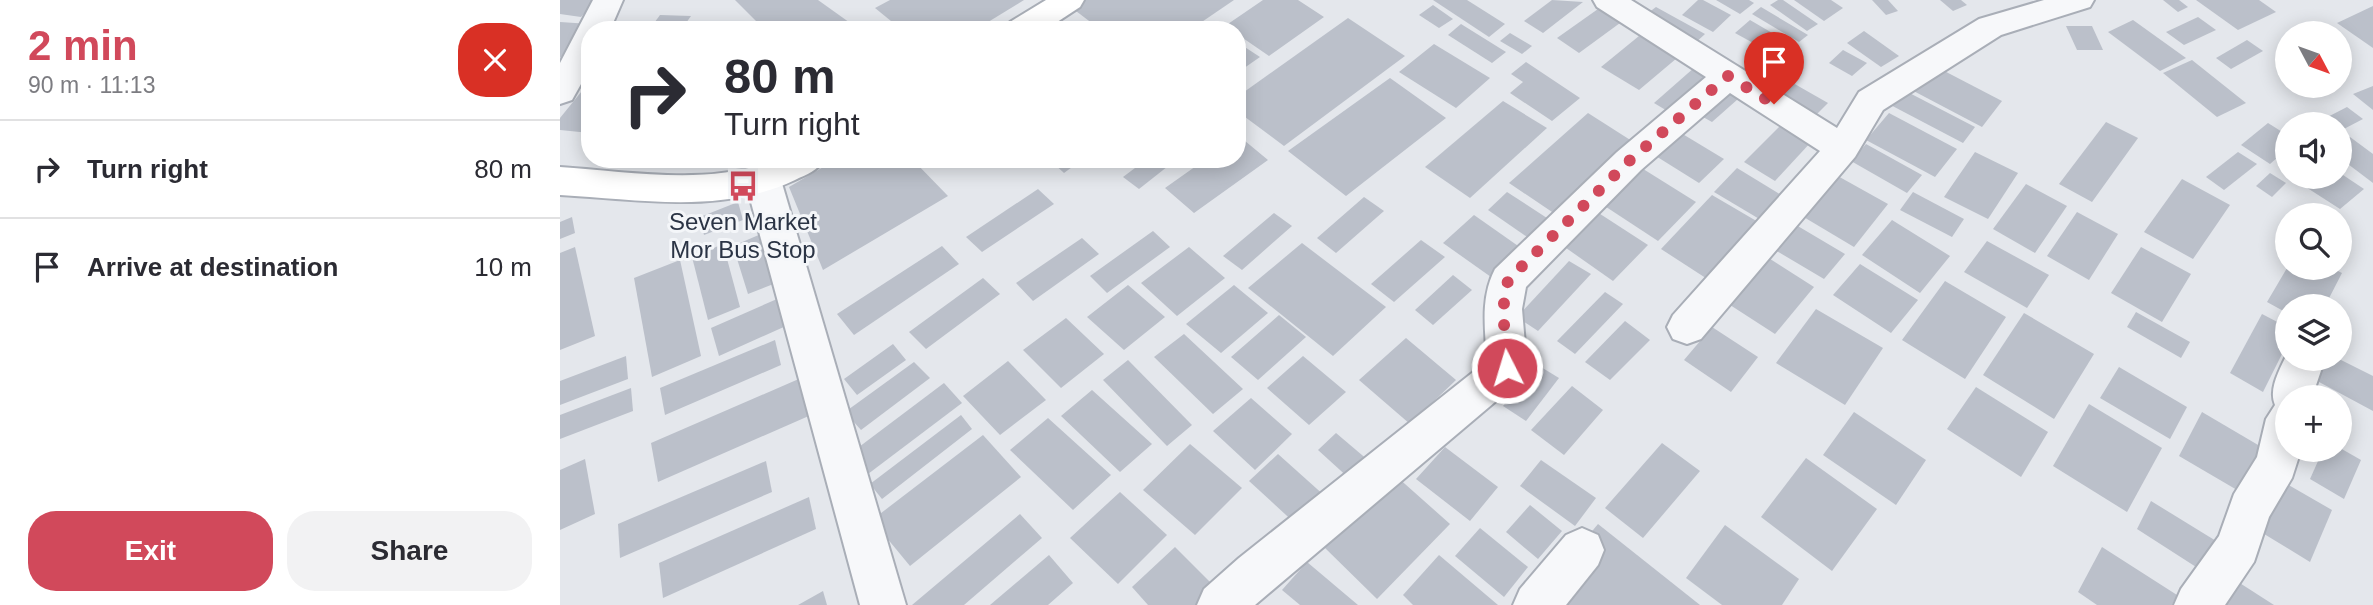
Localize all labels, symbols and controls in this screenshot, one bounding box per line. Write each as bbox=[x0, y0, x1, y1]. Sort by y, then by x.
north arrow bbox=[2275, 21, 2352, 98]
map controls bbox=[2275, 21, 2352, 462]
text: 2 min bbox=[28, 22, 138, 69]
button: close bbox=[458, 23, 532, 97]
pin bbox=[1744, 32, 1804, 104]
icon: arrive bbox=[1755, 43, 1793, 81]
icon: right bbox=[609, 49, 700, 140]
text: 80 m bbox=[724, 49, 836, 103]
text: 90 m · 11:13 bbox=[28, 72, 155, 98]
text: Turn right bbox=[724, 106, 860, 142]
button: sound bbox=[2275, 112, 2352, 189]
icon: right bbox=[28, 150, 66, 188]
text: Turn right bbox=[87, 154, 208, 184]
text: 80 m bbox=[474, 154, 532, 184]
bus stop icon: Seven Market Mor Bus Stop bbox=[726, 169, 760, 203]
button: search bbox=[2275, 203, 2352, 280]
place label: Seven Market Mor Bus Stop bbox=[669, 208, 817, 263]
icon: arrive bbox=[28, 248, 66, 286]
text: Arrive at destination bbox=[87, 252, 338, 282]
text: 10 m bbox=[474, 252, 532, 282]
button: layers bbox=[2275, 294, 2352, 371]
position arrow bbox=[1470, 331, 1544, 405]
button: + bbox=[2275, 385, 2352, 462]
button: Exit bbox=[28, 511, 273, 591]
button: Share bbox=[287, 511, 532, 591]

